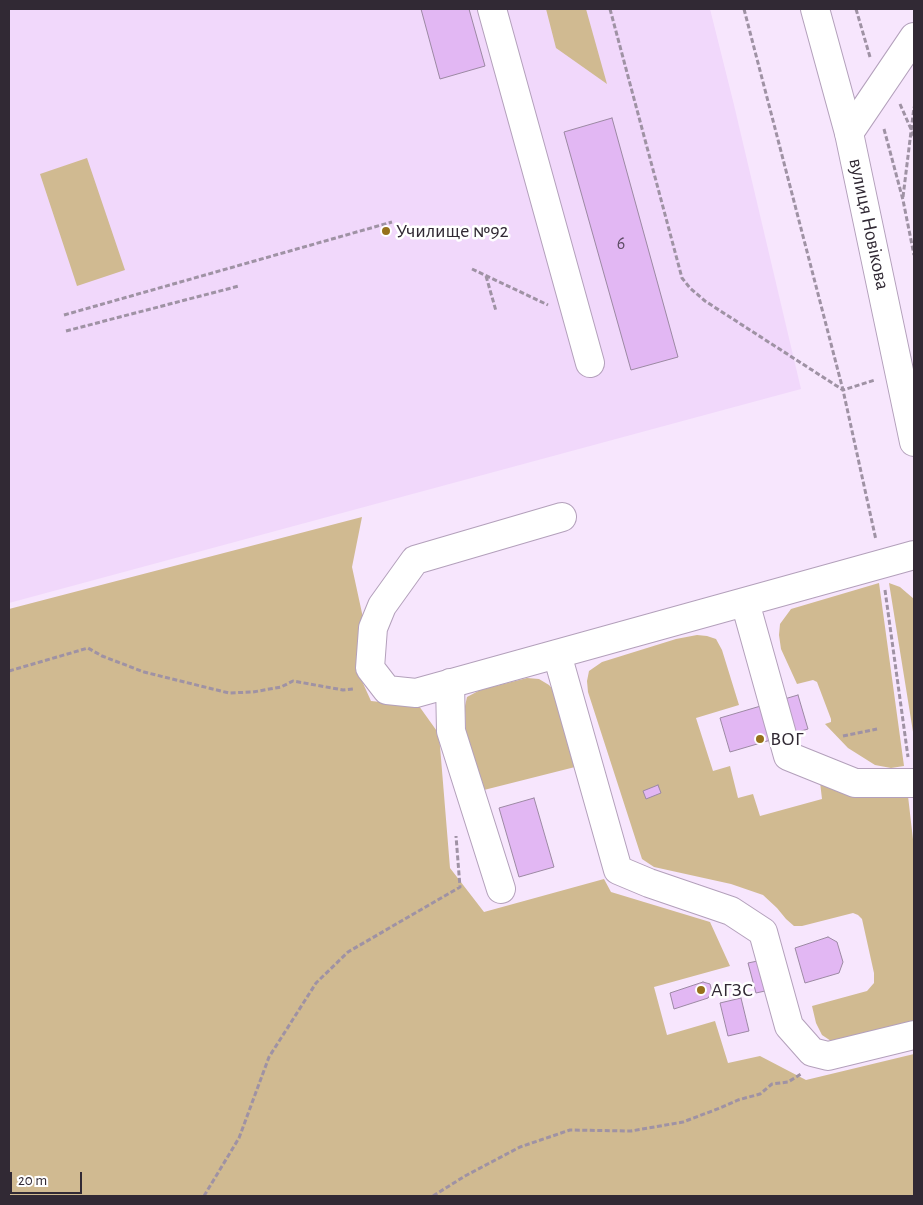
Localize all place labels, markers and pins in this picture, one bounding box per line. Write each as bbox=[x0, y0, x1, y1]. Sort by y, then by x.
place label: Училище №92 bbox=[396, 219, 509, 243]
marker: Училище №92 bbox=[380, 225, 392, 237]
place label: ВОГ bbox=[770, 727, 804, 751]
marker: ВОГ bbox=[754, 733, 766, 745]
place label: АГЗС bbox=[711, 978, 753, 1002]
marker: АГЗС bbox=[695, 984, 707, 996]

